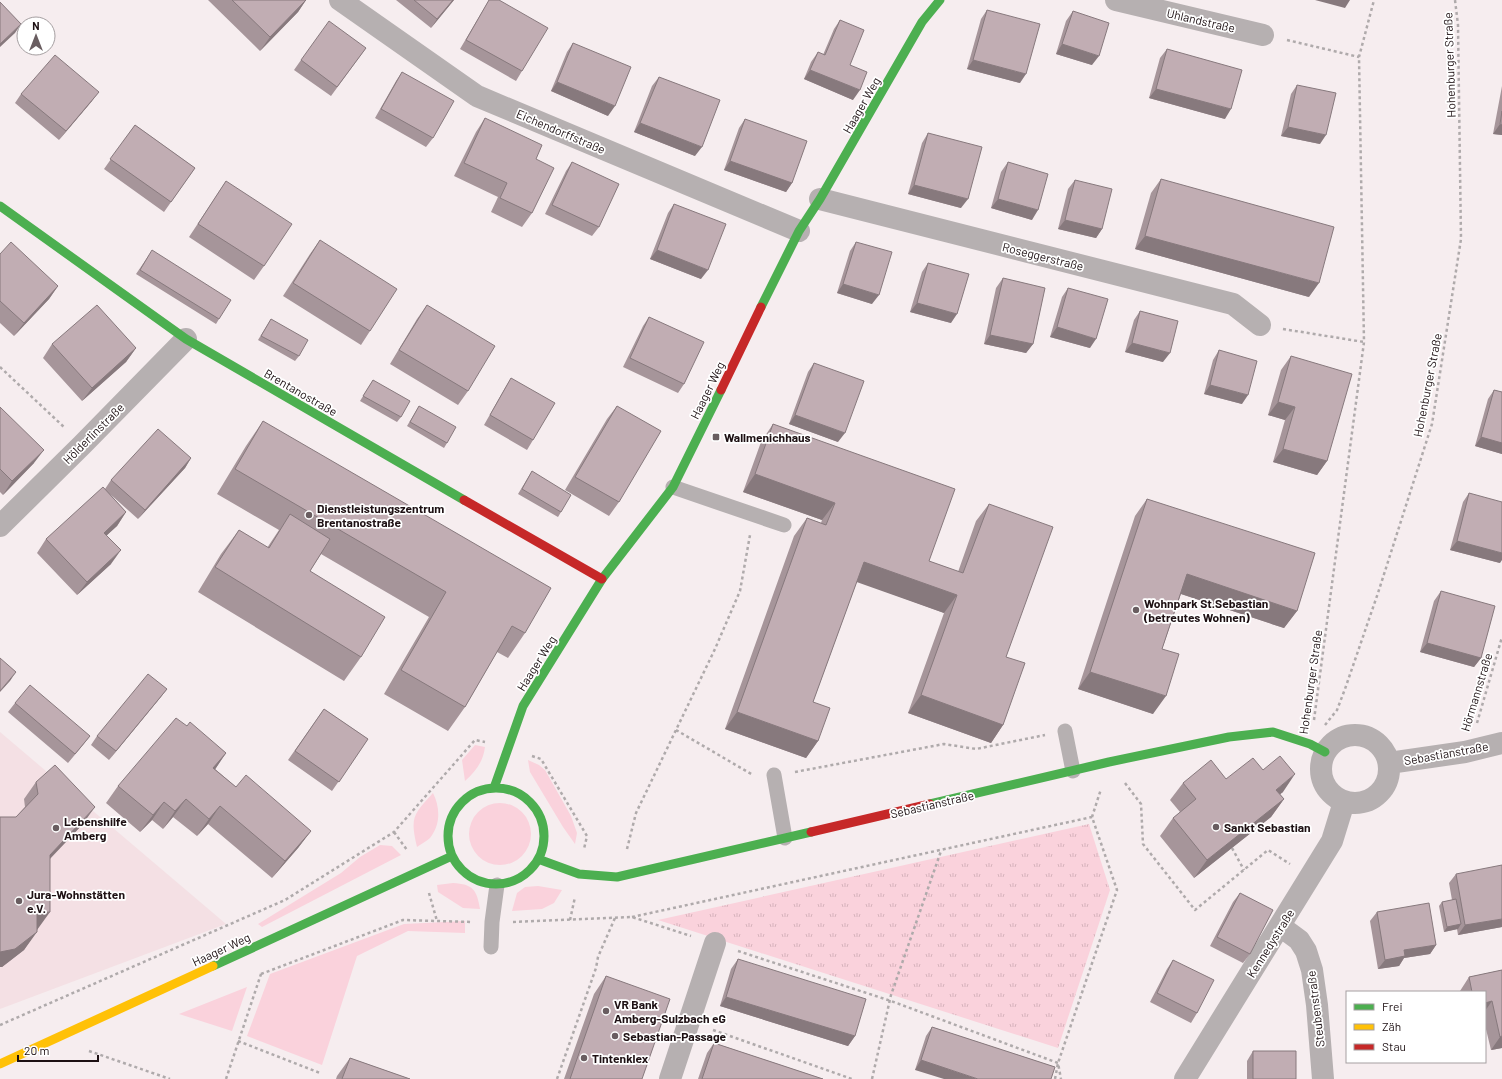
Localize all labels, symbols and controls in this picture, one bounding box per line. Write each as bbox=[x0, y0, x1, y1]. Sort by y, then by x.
street label: Uhlandstraße bbox=[1165, 5, 1237, 35]
street label: Hohenburger Straße bbox=[1440, 12, 1458, 118]
north arrow bbox=[16, 16, 56, 56]
text: N bbox=[32, 19, 40, 32]
street label: Haager Weg bbox=[839, 74, 883, 136]
street label: Eichendorffstraße bbox=[514, 106, 608, 156]
street label: Roseggerstraße bbox=[1001, 239, 1085, 273]
street label: Hohenburger Straße bbox=[1410, 332, 1444, 438]
street label: Haager Weg bbox=[687, 359, 727, 421]
street label: Brentanostraße bbox=[262, 365, 340, 419]
street label: Hölderlinstraße bbox=[60, 400, 126, 466]
place label: Wallmenichhaus bbox=[724, 430, 811, 444]
marker: Wallmenichhaus bbox=[711, 432, 721, 442]
place label: Dienstleistungszentrum Brentanostraße bbox=[317, 501, 444, 529]
marker: Dienstleistungszentrum Brentanostraße bbox=[304, 510, 314, 520]
place label: Wohnpark St.Sebastian (betreutes Wohnen) bbox=[1143, 596, 1268, 624]
marker: Wohnpark St.Sebastian (betreutes Wohnen) bbox=[1131, 605, 1141, 615]
street label: Hohenburger Straße bbox=[1296, 629, 1324, 735]
street label: Haager Weg bbox=[514, 633, 558, 693]
street label: Hörmannstraße bbox=[1457, 651, 1495, 733]
street label: Sebastianstraße bbox=[1403, 739, 1489, 767]
street label: Sebastianstraße bbox=[889, 788, 975, 820]
place label: Lebenshilfe Amberg bbox=[64, 814, 127, 842]
place label: Sankt Sebastian bbox=[1224, 820, 1311, 834]
marker: Sankt Sebastian bbox=[1211, 822, 1221, 832]
marker: Lebenshilfe Amberg bbox=[51, 823, 61, 833]
place label: Jura-Wohnstätten e.V. bbox=[27, 887, 125, 915]
marker: Jura-Wohnstätten e.V. bbox=[14, 896, 24, 906]
street label: Kennedystraße bbox=[1243, 906, 1297, 980]
street label: Haager Weg bbox=[190, 929, 252, 969]
street label: Steubenstraße bbox=[1303, 970, 1327, 1048]
legend bbox=[1346, 991, 1486, 1063]
place label: VR Bank Amberg-Sulzbach eG bbox=[614, 997, 726, 1025]
text: Frei bbox=[1382, 999, 1402, 1013]
marker: VR Bank Amberg-Sulzbach eG bbox=[601, 1006, 611, 1016]
text: Zäh bbox=[1382, 1019, 1401, 1033]
place label: Sebastian-Passage bbox=[623, 1029, 727, 1043]
marker: Sebastian-Passage bbox=[610, 1031, 620, 1041]
scale bar bbox=[18, 1037, 98, 1063]
text: Stau bbox=[1382, 1039, 1406, 1053]
text: 20 m bbox=[24, 1043, 50, 1057]
place label: Tintenklex bbox=[592, 1051, 649, 1065]
marker: Tintenklex bbox=[579, 1053, 589, 1063]

